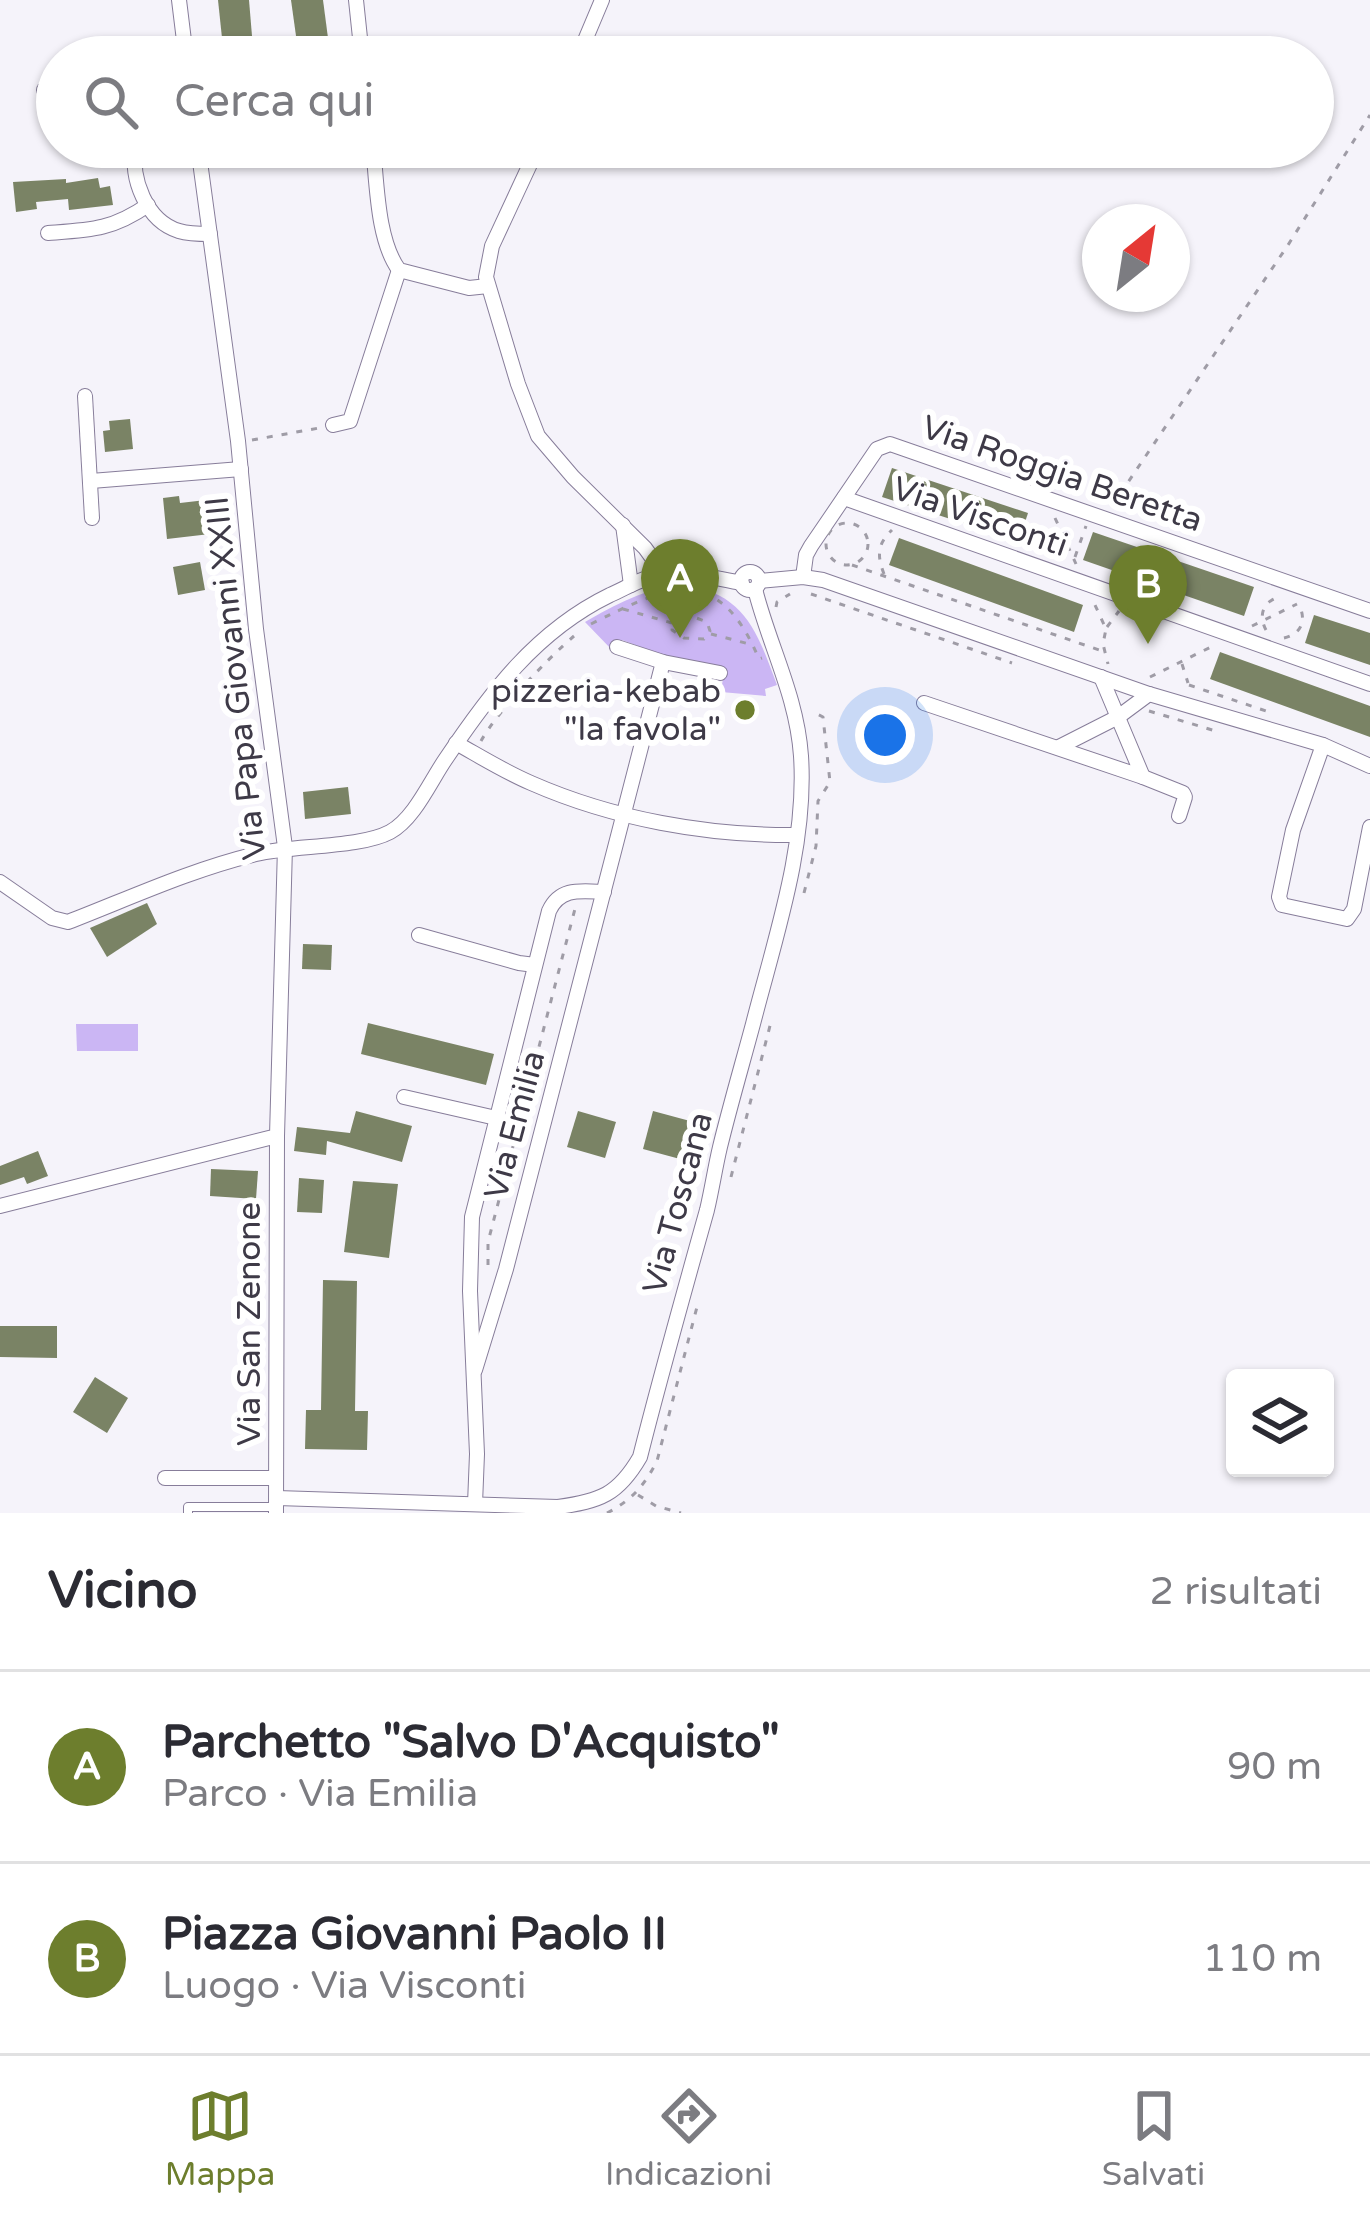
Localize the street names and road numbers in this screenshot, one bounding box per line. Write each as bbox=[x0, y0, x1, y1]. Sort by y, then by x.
street label: Via Roggia Beretta bbox=[916, 408, 1208, 540]
street label: Via Visconti bbox=[887, 469, 1073, 565]
street label: Via Papa Giovanni XXIII bbox=[198, 494, 274, 862]
street label: Via Emilia bbox=[476, 1046, 554, 1204]
street label: Via Toscana bbox=[635, 1108, 721, 1298]
street label: Via San Zenone bbox=[230, 1202, 269, 1446]

